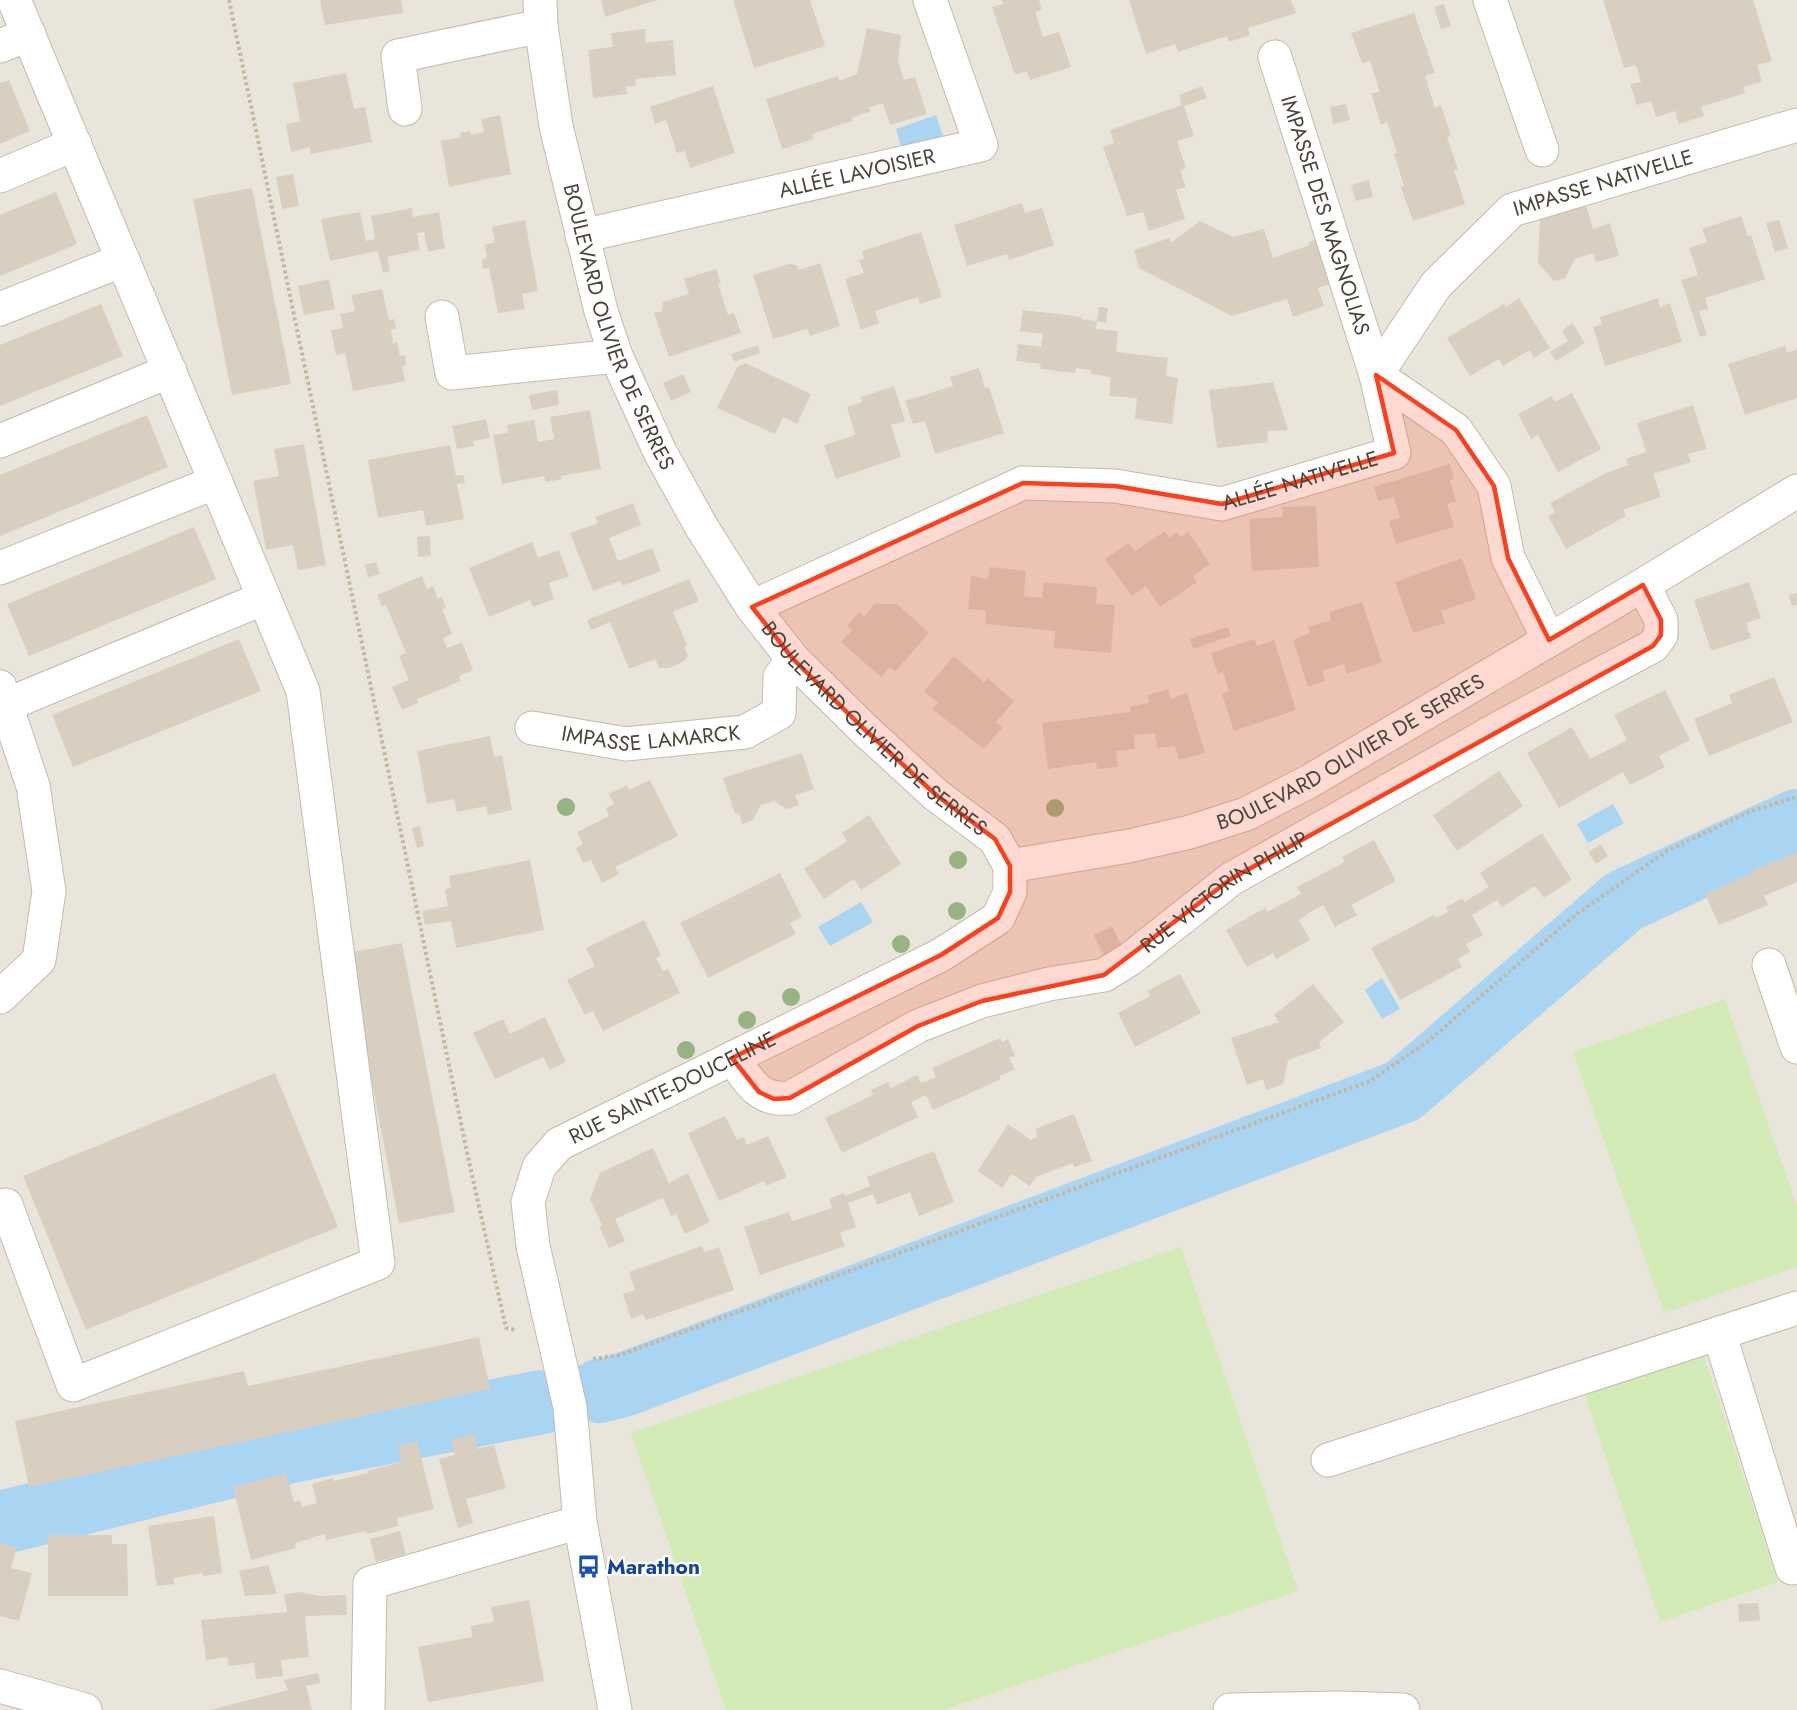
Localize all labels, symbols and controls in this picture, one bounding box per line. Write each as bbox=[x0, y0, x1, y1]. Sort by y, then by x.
street label: IMPASSE DES MAGNOLIAS bbox=[1273, 91, 1377, 339]
street label: ALLÉE LAVOISIER bbox=[776, 141, 938, 206]
street label: IMPASSE NATIVELLE bbox=[1509, 142, 1697, 224]
street label: BOULEVARD OLIVIER DE SERRES bbox=[556, 181, 682, 475]
street label: ALLÉE NATIVELLE bbox=[1218, 443, 1382, 518]
street label: BOULEVARD OLIVIER DE SERRES bbox=[754, 615, 994, 843]
street label: BOULEVARD OLIVIER DE SERRES bbox=[1213, 667, 1490, 838]
street label: IMPASSE LAMARCK bbox=[559, 718, 742, 759]
street label: RUE VICTORIN PHILIP bbox=[1134, 824, 1313, 960]
street label: RUE SAINTE-DOUCELINE bbox=[564, 1024, 781, 1152]
place label: Marathon bbox=[607, 1552, 700, 1582]
bus stop icon: Marathon bbox=[576, 1554, 602, 1580]

